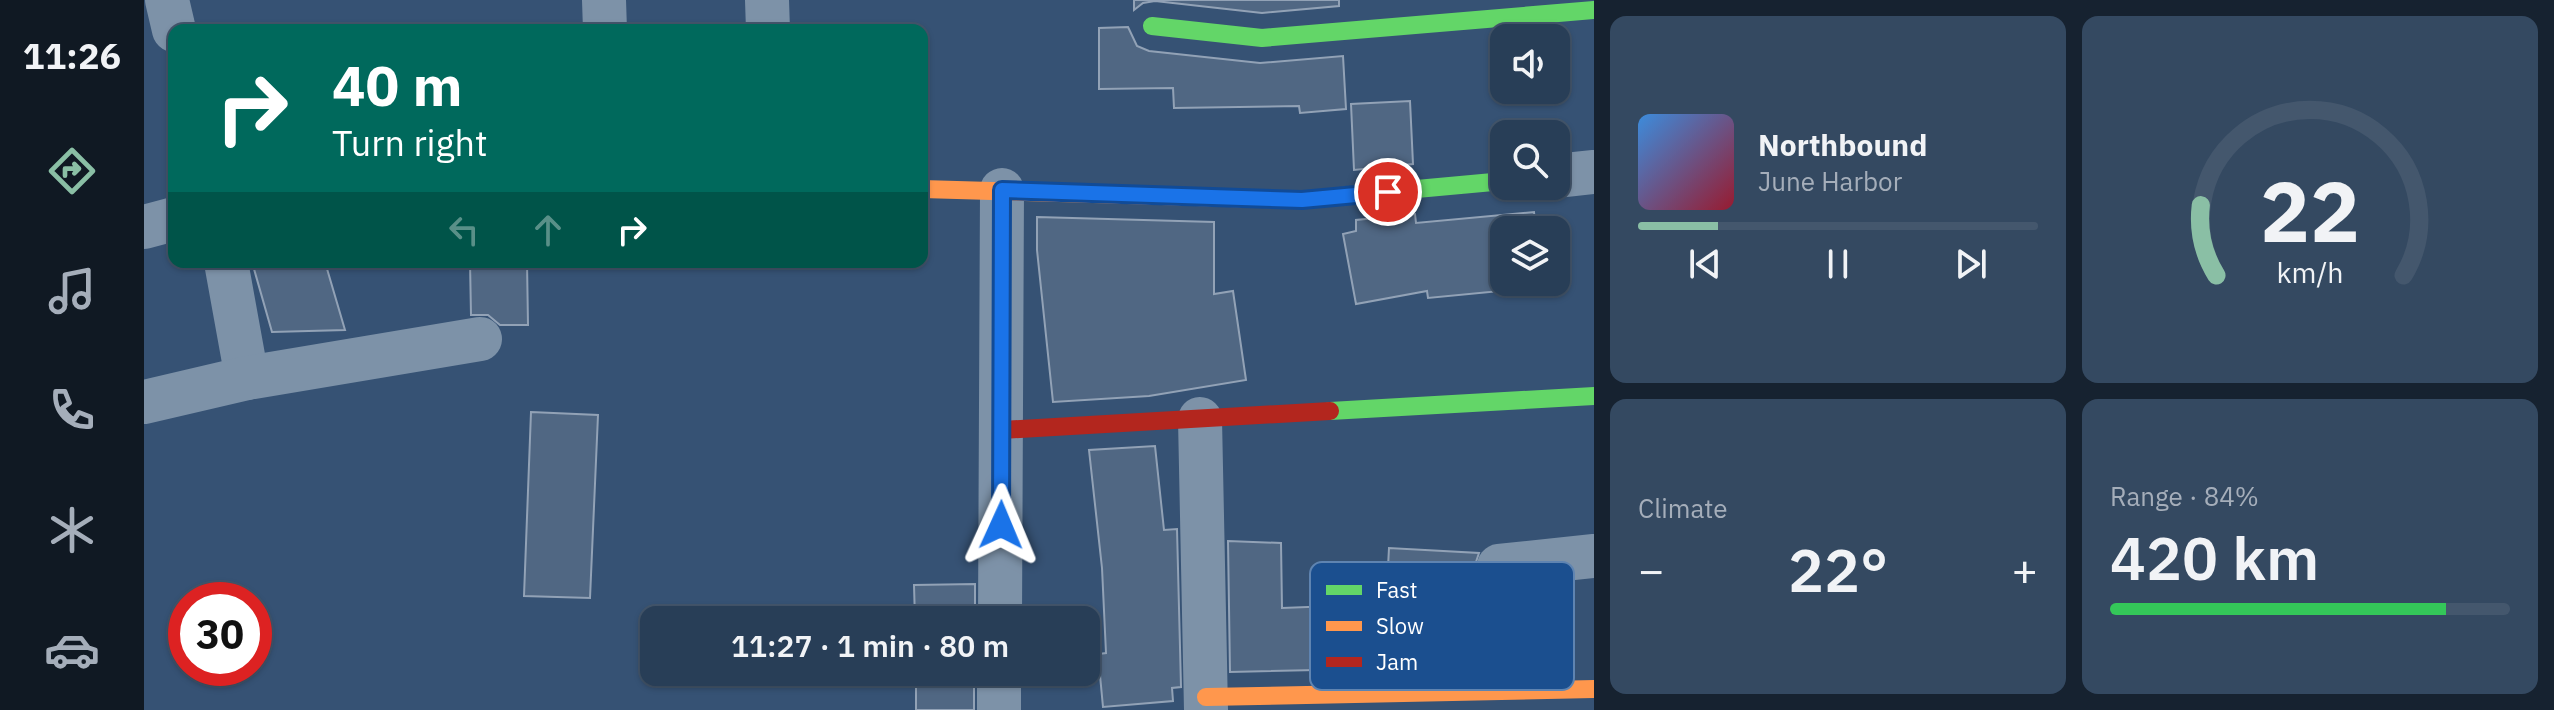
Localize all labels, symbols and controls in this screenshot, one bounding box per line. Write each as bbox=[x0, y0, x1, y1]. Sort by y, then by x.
map controls bbox=[1490, 24, 1570, 296]
button: sound bbox=[1490, 24, 1570, 104]
text: 11:26 bbox=[23, 32, 121, 79]
text: 40 m bbox=[332, 49, 462, 121]
icon: right bbox=[200, 56, 304, 160]
text: Turn right bbox=[332, 119, 488, 166]
button: search bbox=[1490, 120, 1570, 200]
text: Northbound bbox=[1758, 125, 1927, 164]
icon: directions bbox=[44, 143, 100, 199]
text: 22 bbox=[2260, 156, 2360, 264]
pin bbox=[1354, 158, 1422, 226]
text: June Harbor bbox=[1758, 164, 1902, 198]
icon: arrive bbox=[1366, 170, 1410, 214]
icon: left bbox=[442, 208, 486, 252]
icon: ahead bbox=[526, 208, 570, 252]
icon: right bbox=[610, 208, 654, 252]
button: layers bbox=[1490, 216, 1570, 296]
icon: previous bbox=[1683, 242, 1727, 286]
icon: pause bbox=[1816, 242, 1860, 286]
icon: next bbox=[1949, 242, 1993, 286]
text: km/h bbox=[2276, 254, 2344, 291]
icon: music bbox=[44, 263, 100, 319]
icon: phone bbox=[44, 382, 100, 438]
text: Range · 84% bbox=[2110, 479, 2259, 513]
position arrow bbox=[959, 483, 1043, 567]
text: Climate bbox=[1638, 491, 1728, 525]
icon: climate bbox=[44, 502, 100, 558]
text: 420 km bbox=[2110, 518, 2319, 597]
text: 22° bbox=[1788, 530, 1888, 609]
text: − bbox=[1638, 541, 1664, 598]
text: + bbox=[2012, 541, 2038, 598]
legend bbox=[1310, 562, 1574, 690]
text: Fast bbox=[1376, 575, 1417, 604]
speed limit sign: 30 bbox=[168, 582, 272, 686]
text: Slow bbox=[1376, 611, 1424, 640]
icon: car bbox=[44, 622, 100, 678]
text: 11:27 · 1 min · 80 m bbox=[731, 626, 1009, 665]
text: Jam bbox=[1376, 647, 1418, 676]

